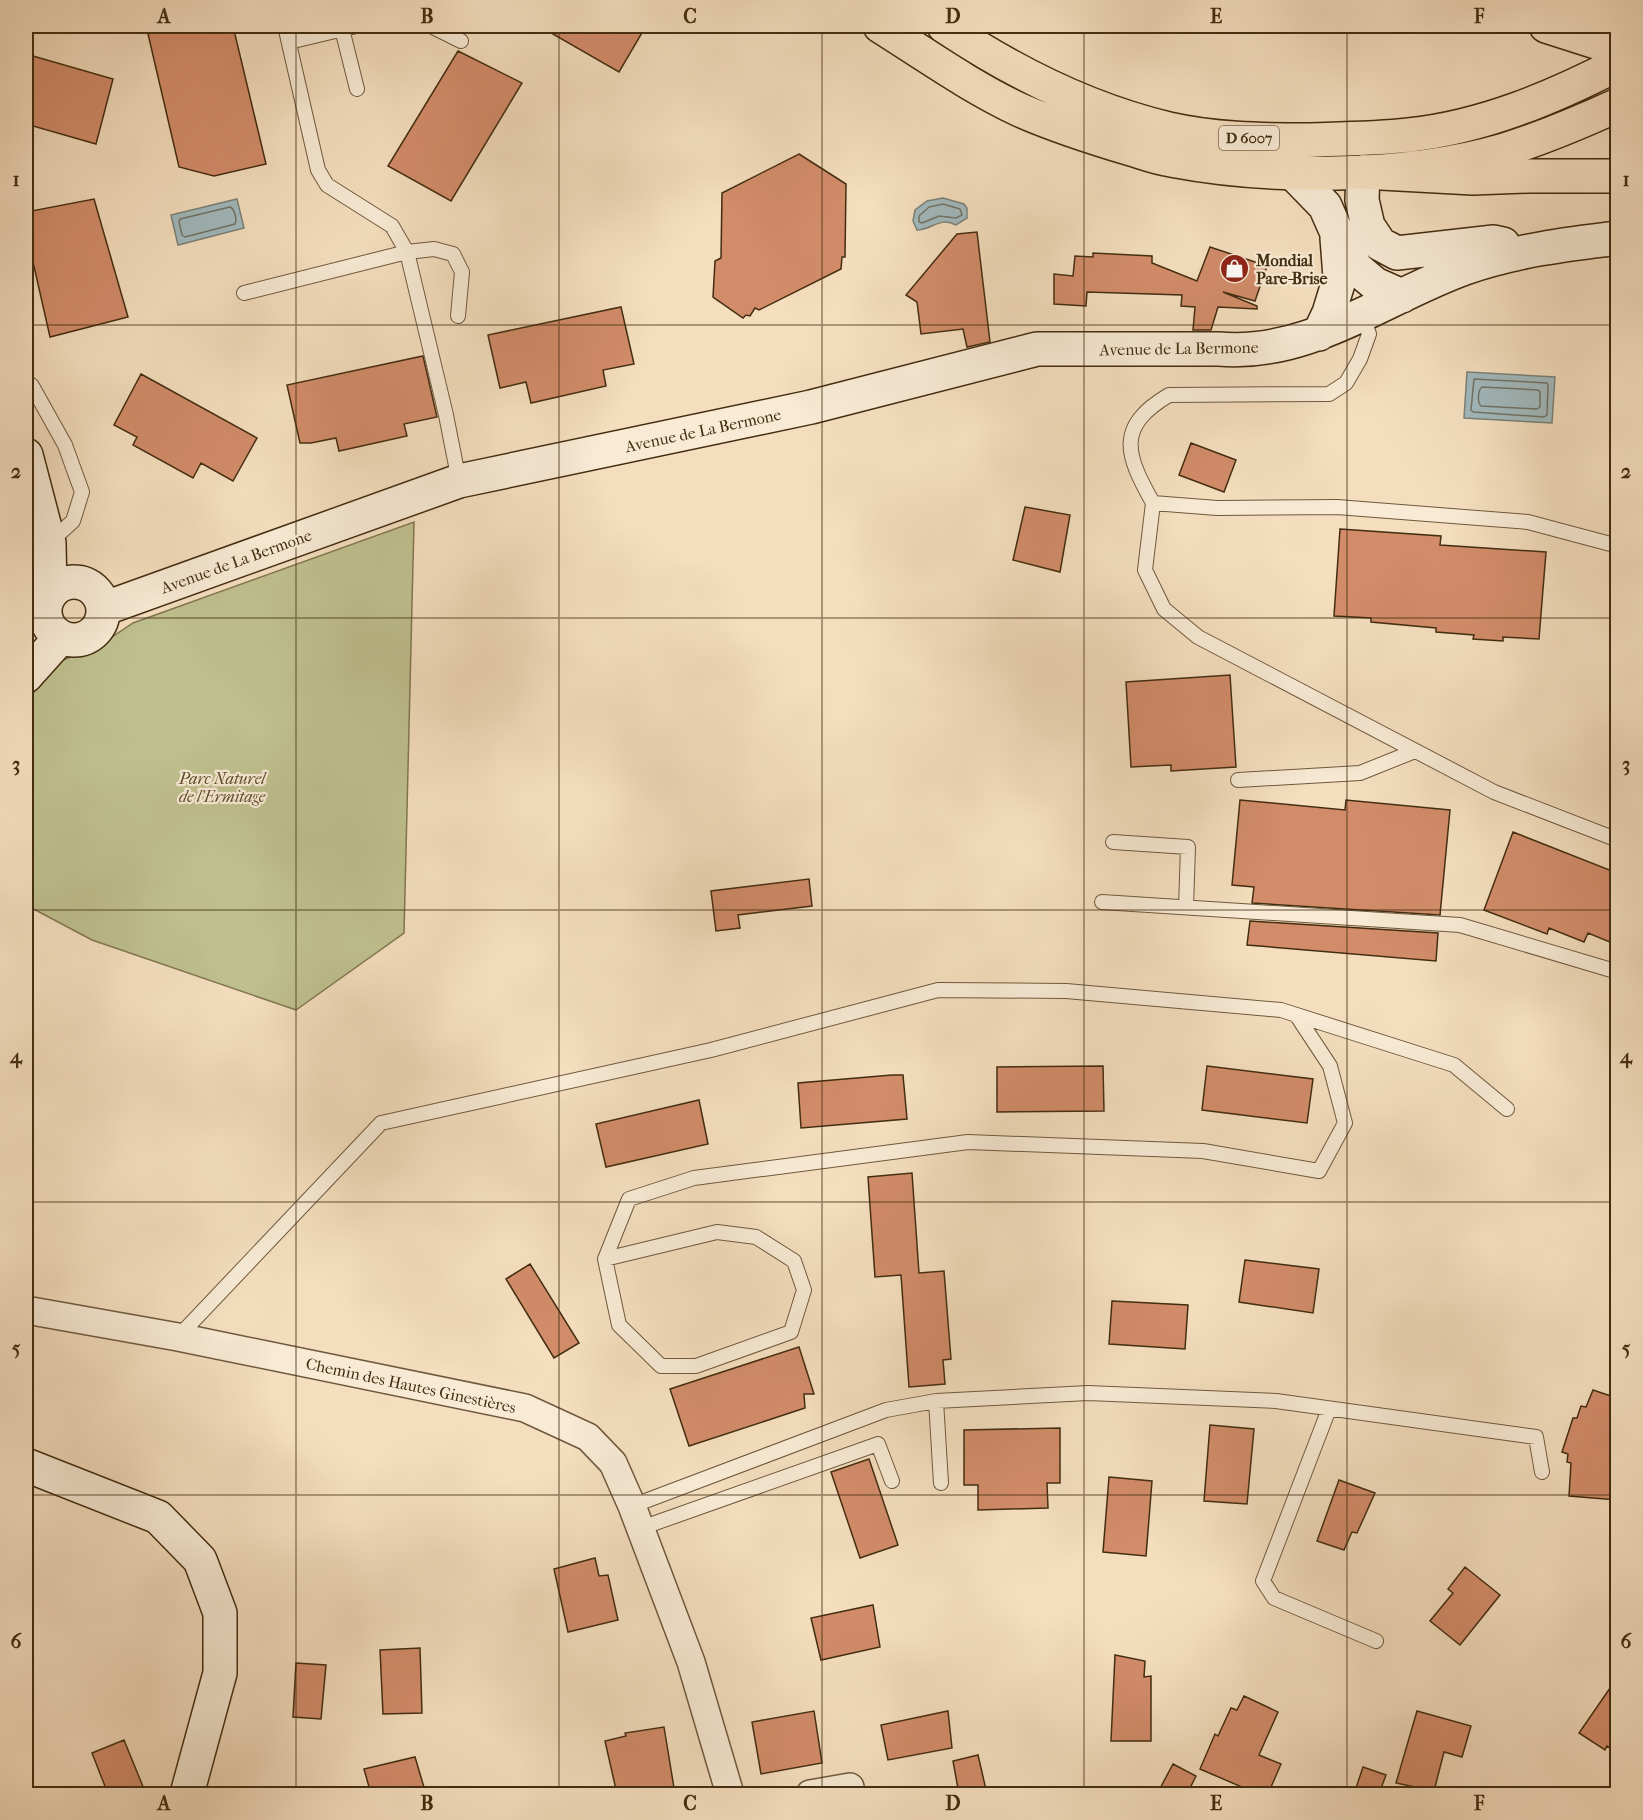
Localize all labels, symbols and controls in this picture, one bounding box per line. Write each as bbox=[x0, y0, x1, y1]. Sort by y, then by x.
text: A bbox=[156, 5, 172, 28]
text: B bbox=[420, 5, 434, 28]
text: C bbox=[683, 5, 697, 28]
text: D bbox=[945, 5, 961, 28]
text: E bbox=[1210, 5, 1222, 28]
text: F bbox=[1473, 5, 1485, 28]
road number: D 6007 bbox=[1219, 126, 1279, 150]
text: 1 bbox=[12, 168, 20, 191]
text: 1 bbox=[1622, 168, 1630, 191]
place label: Mondial Pare-Brise bbox=[1255, 251, 1328, 288]
shop icon: Mondial Pare-Brise bbox=[1219, 253, 1251, 285]
street label: Avenue de La Bermone bbox=[1098, 338, 1259, 359]
street label: Avenue de La Bermone bbox=[622, 405, 783, 457]
text: 2 bbox=[11, 460, 21, 483]
text: 2 bbox=[1621, 460, 1631, 483]
street label: Avenue de La Bermone bbox=[157, 525, 314, 598]
text: 3 bbox=[12, 753, 20, 776]
text: 3 bbox=[1622, 753, 1630, 776]
park label: Parc Naturel de l'Ermitage bbox=[178, 769, 267, 806]
text: 4 bbox=[9, 1045, 23, 1069]
text: 4 bbox=[1619, 1045, 1633, 1069]
text: 5 bbox=[12, 1337, 21, 1360]
text: 5 bbox=[1622, 1337, 1631, 1360]
street label: Chemin des Hautes Ginestières bbox=[304, 1354, 518, 1417]
text: 6 bbox=[11, 1630, 23, 1653]
text: 6 bbox=[1621, 1630, 1633, 1653]
text: A bbox=[156, 1792, 172, 1815]
text: B bbox=[420, 1792, 434, 1815]
text: C bbox=[683, 1792, 697, 1815]
text: D bbox=[945, 1792, 961, 1815]
text: E bbox=[1210, 1792, 1222, 1815]
text: F bbox=[1473, 1792, 1485, 1815]

